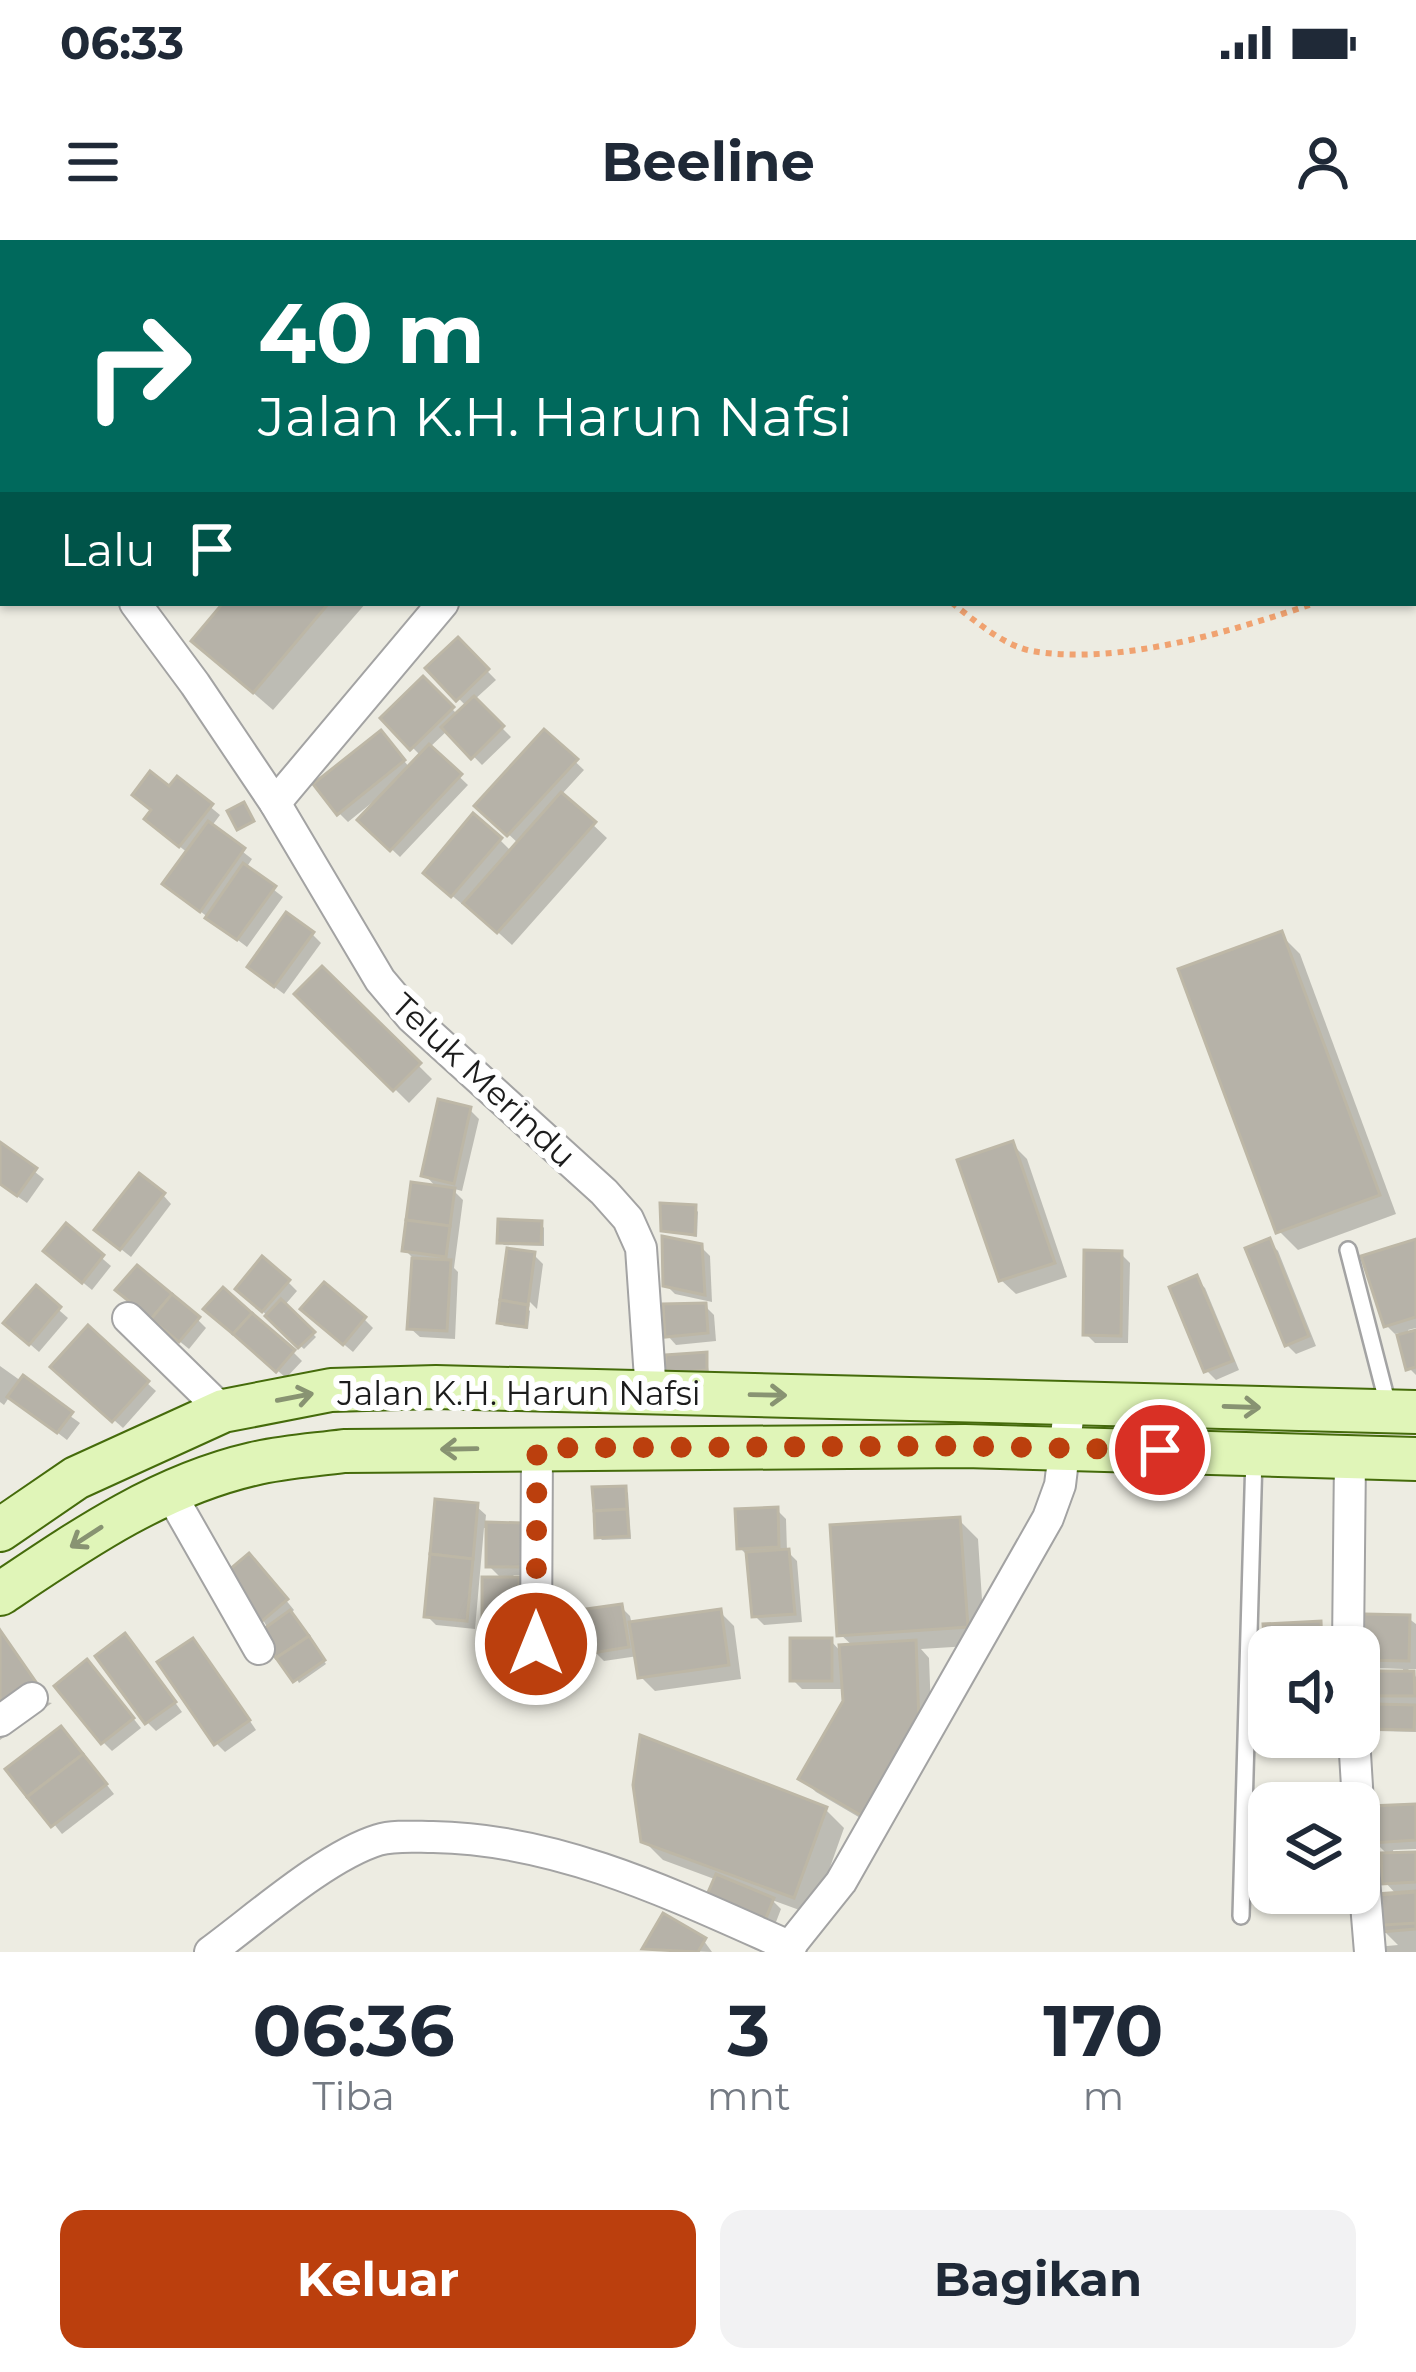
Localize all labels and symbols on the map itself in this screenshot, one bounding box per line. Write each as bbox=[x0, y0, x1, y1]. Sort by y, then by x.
street label: Teluk Merindu bbox=[384, 985, 584, 1175]
street label: Jalan K.H. Harun Nafsi bbox=[336, 1373, 701, 1413]
one-way arrow bbox=[748, 1384, 787, 1407]
one-way arrow bbox=[275, 1385, 314, 1407]
one-way arrow bbox=[1222, 1396, 1261, 1419]
pin bbox=[1109, 1399, 1211, 1501]
one-way arrow bbox=[440, 1437, 479, 1460]
one-way arrow bbox=[70, 1524, 104, 1549]
position arrow bbox=[473, 1581, 599, 1707]

